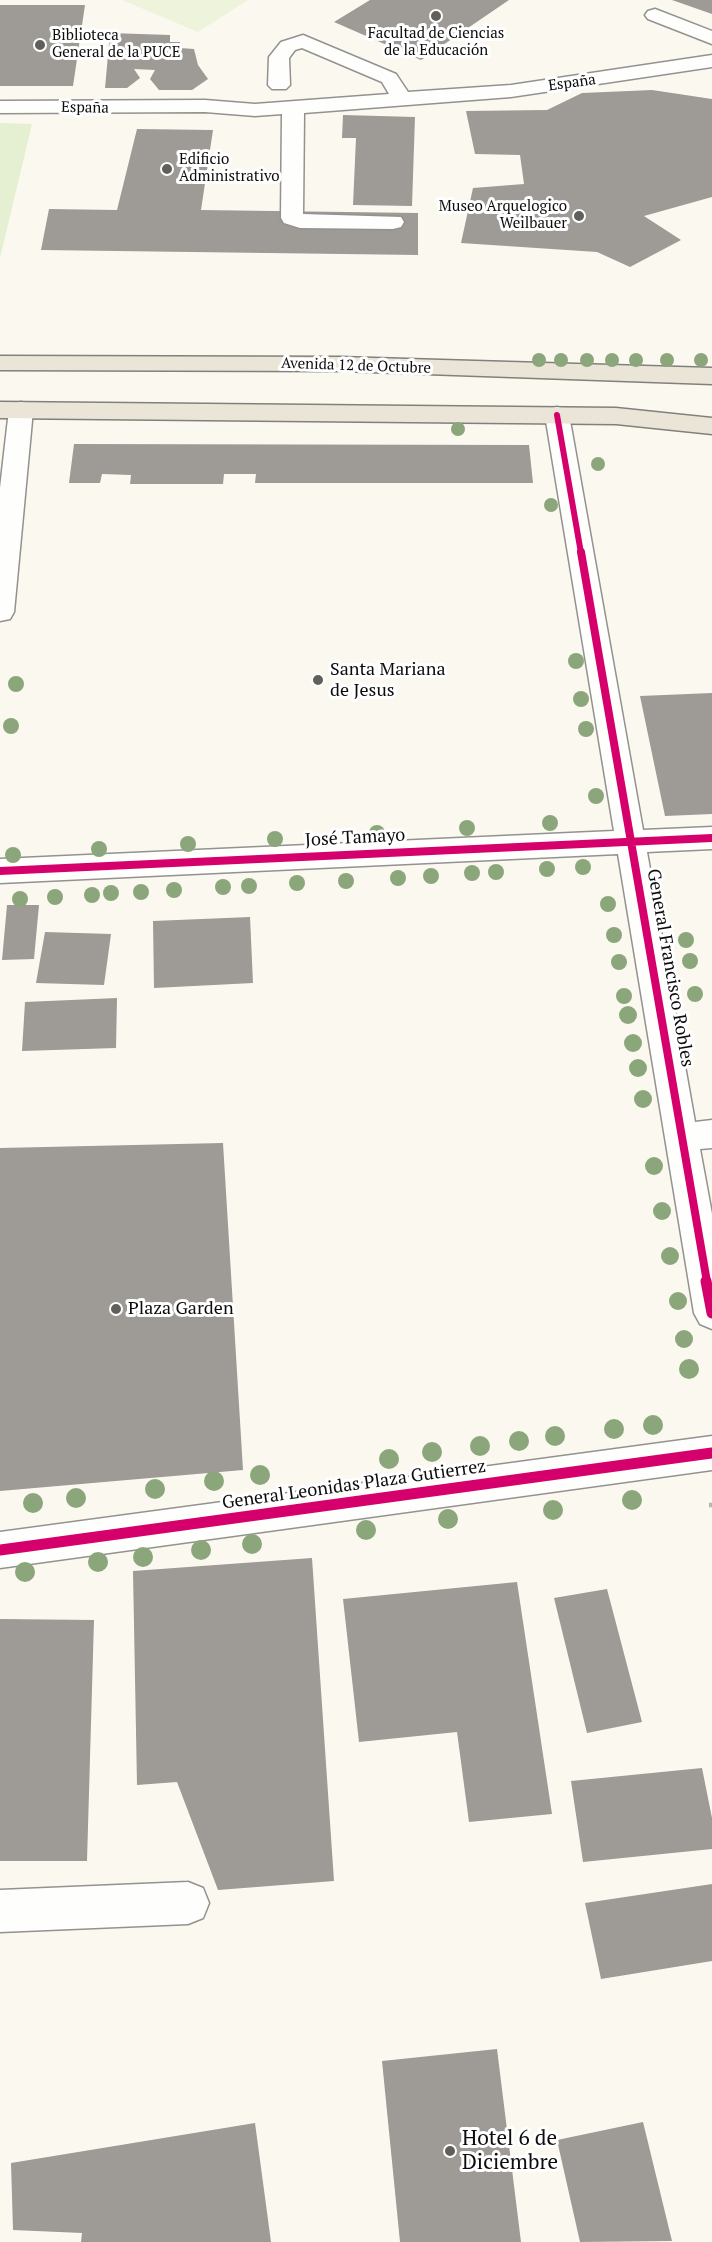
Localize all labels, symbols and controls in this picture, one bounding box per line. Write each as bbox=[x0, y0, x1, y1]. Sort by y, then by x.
marker: Facultad de Ciencias de la Educación bbox=[429, 9, 443, 23]
place label: Facultad de Ciencias de la Educación bbox=[368, 25, 504, 60]
place label: Biblioteca General de la PUCE bbox=[52, 27, 180, 62]
marker: Biblioteca General de la PUCE bbox=[33, 38, 47, 52]
street label: España bbox=[547, 71, 597, 95]
street label: España bbox=[61, 99, 109, 117]
place label: Edificio Administrativo bbox=[179, 151, 280, 186]
marker: Edificio Administrativo bbox=[160, 162, 174, 176]
place label: Museo Arquelogico Weilbauer bbox=[439, 198, 567, 233]
marker: Museo Arquelogico Weilbauer bbox=[572, 209, 586, 223]
street label: Avenida 12 de Octubre bbox=[281, 354, 431, 378]
place label: Santa Mariana de Jesus bbox=[330, 659, 445, 702]
marker: Santa Mariana de Jesus bbox=[311, 673, 325, 687]
street label: José Tamayo bbox=[304, 825, 406, 851]
street label: General Francisco Robles bbox=[642, 867, 698, 1069]
place label: Plaza Garden bbox=[128, 1298, 234, 1320]
marker: Plaza Garden bbox=[109, 1302, 123, 1316]
street label: General Leonidas Plaza Gutierrez bbox=[221, 1456, 487, 1514]
place label: Hotel 6 de Diciembre bbox=[462, 2126, 558, 2176]
marker: Hotel 6 de Diciembre bbox=[443, 2144, 457, 2158]

